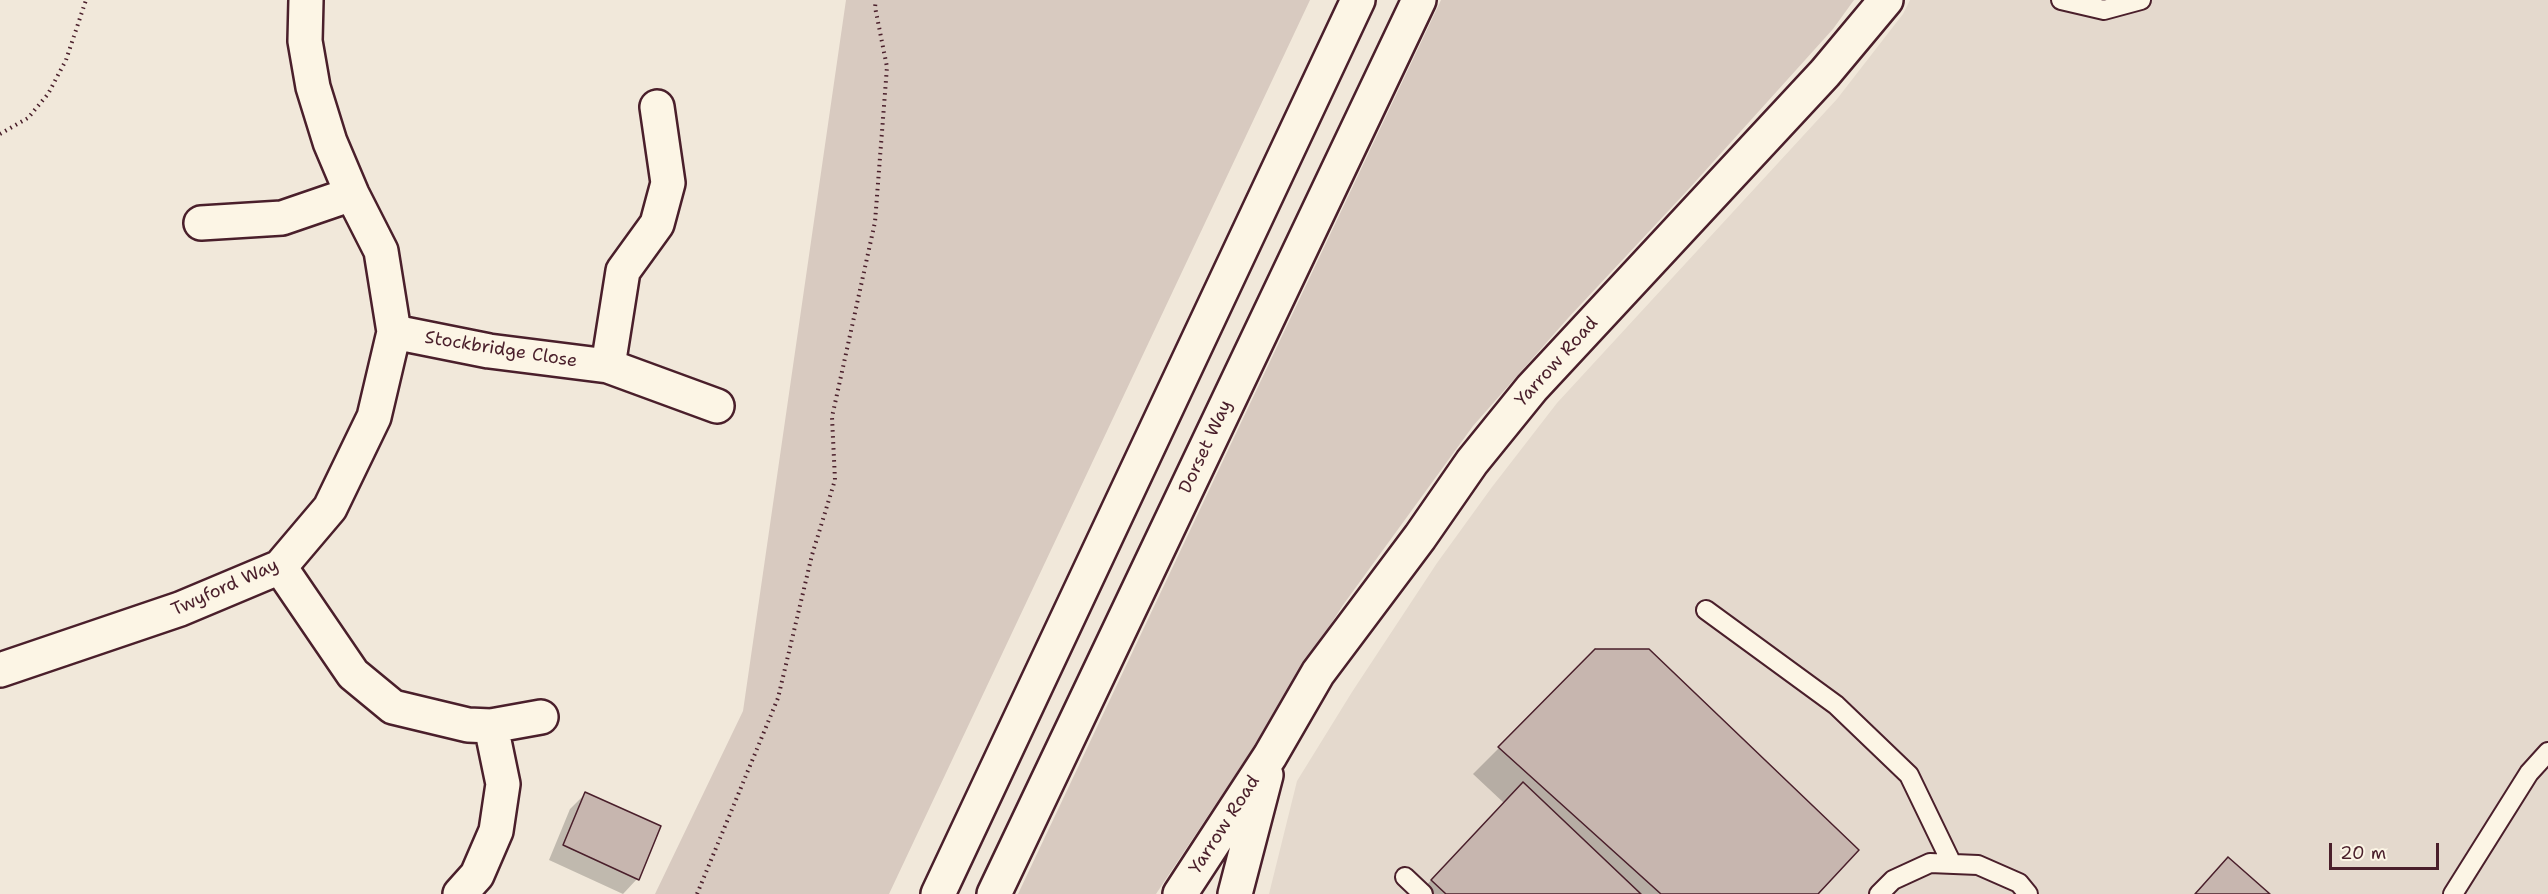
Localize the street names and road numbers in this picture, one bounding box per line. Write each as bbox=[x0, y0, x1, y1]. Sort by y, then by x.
street label: Yarrow Road bbox=[1511, 313, 1603, 411]
street label: Stockbridge Close bbox=[423, 327, 579, 373]
street label: Dorset Way bbox=[1175, 397, 1237, 497]
street label: Twyford Way bbox=[168, 555, 282, 621]
street label: Yarrow Road bbox=[1185, 772, 1265, 878]

